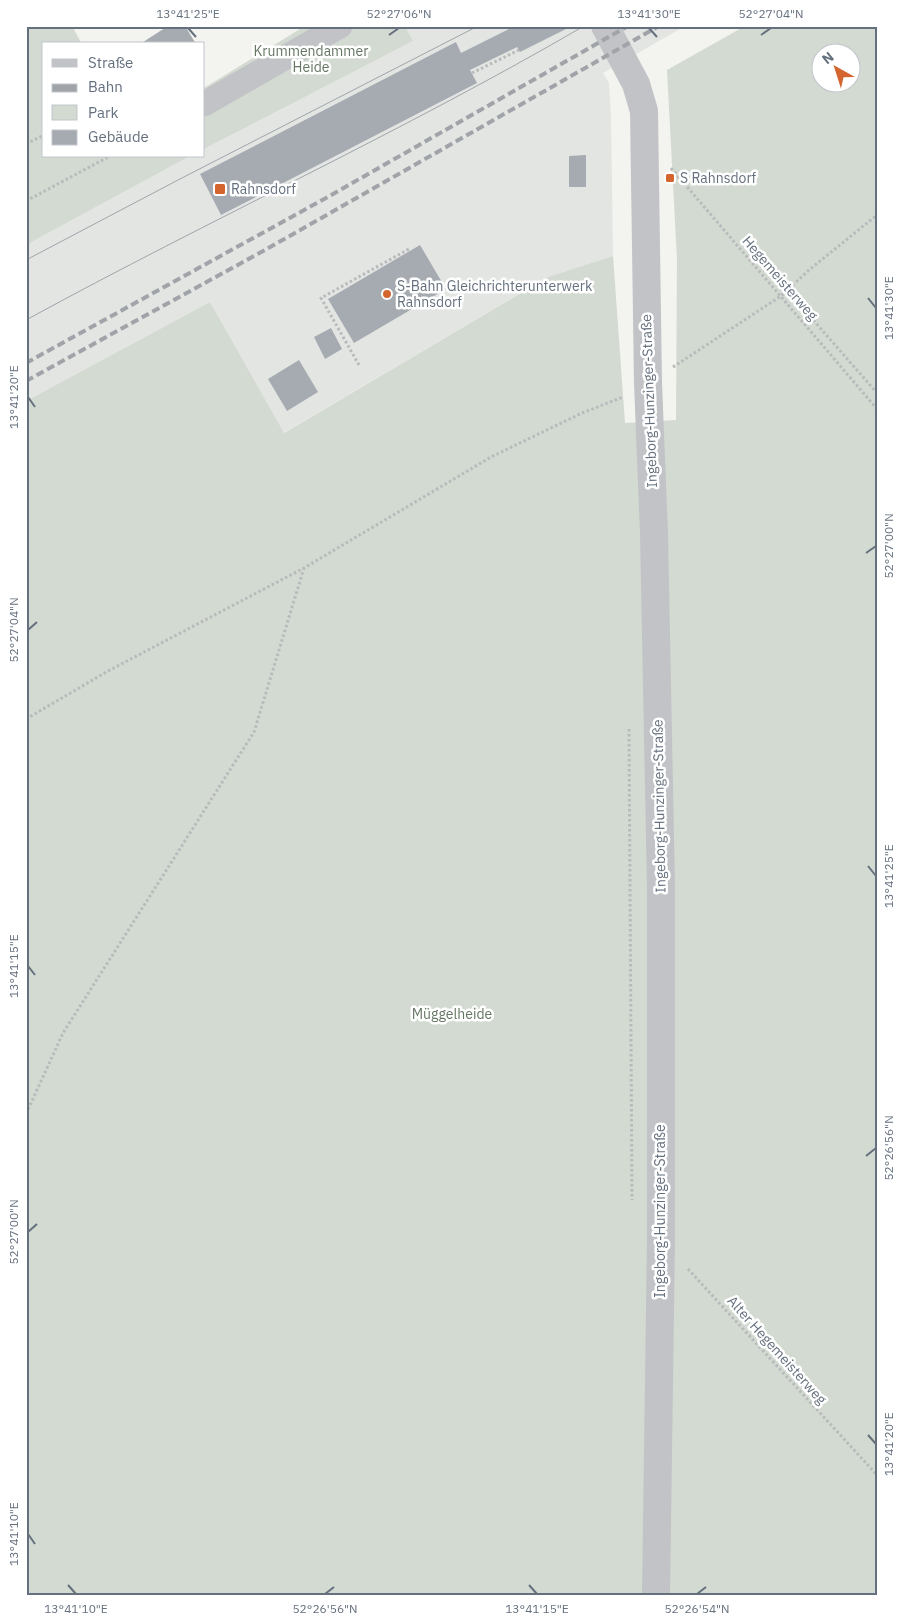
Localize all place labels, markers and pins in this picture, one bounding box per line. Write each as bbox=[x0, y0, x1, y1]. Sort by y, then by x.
place label: S Rahnsdorf bbox=[680, 169, 757, 187]
marker: S Rahnsdorf bbox=[664, 172, 676, 184]
place label: Rahnsdorf bbox=[231, 180, 296, 198]
marker: Rahnsdorf bbox=[213, 182, 227, 196]
place label: S-Bahn Gleichrichterunterwerk Rahnsdorf bbox=[397, 277, 593, 311]
marker: S-Bahn Gleichrichterunterwerk Rahnsdorf bbox=[381, 288, 393, 300]

